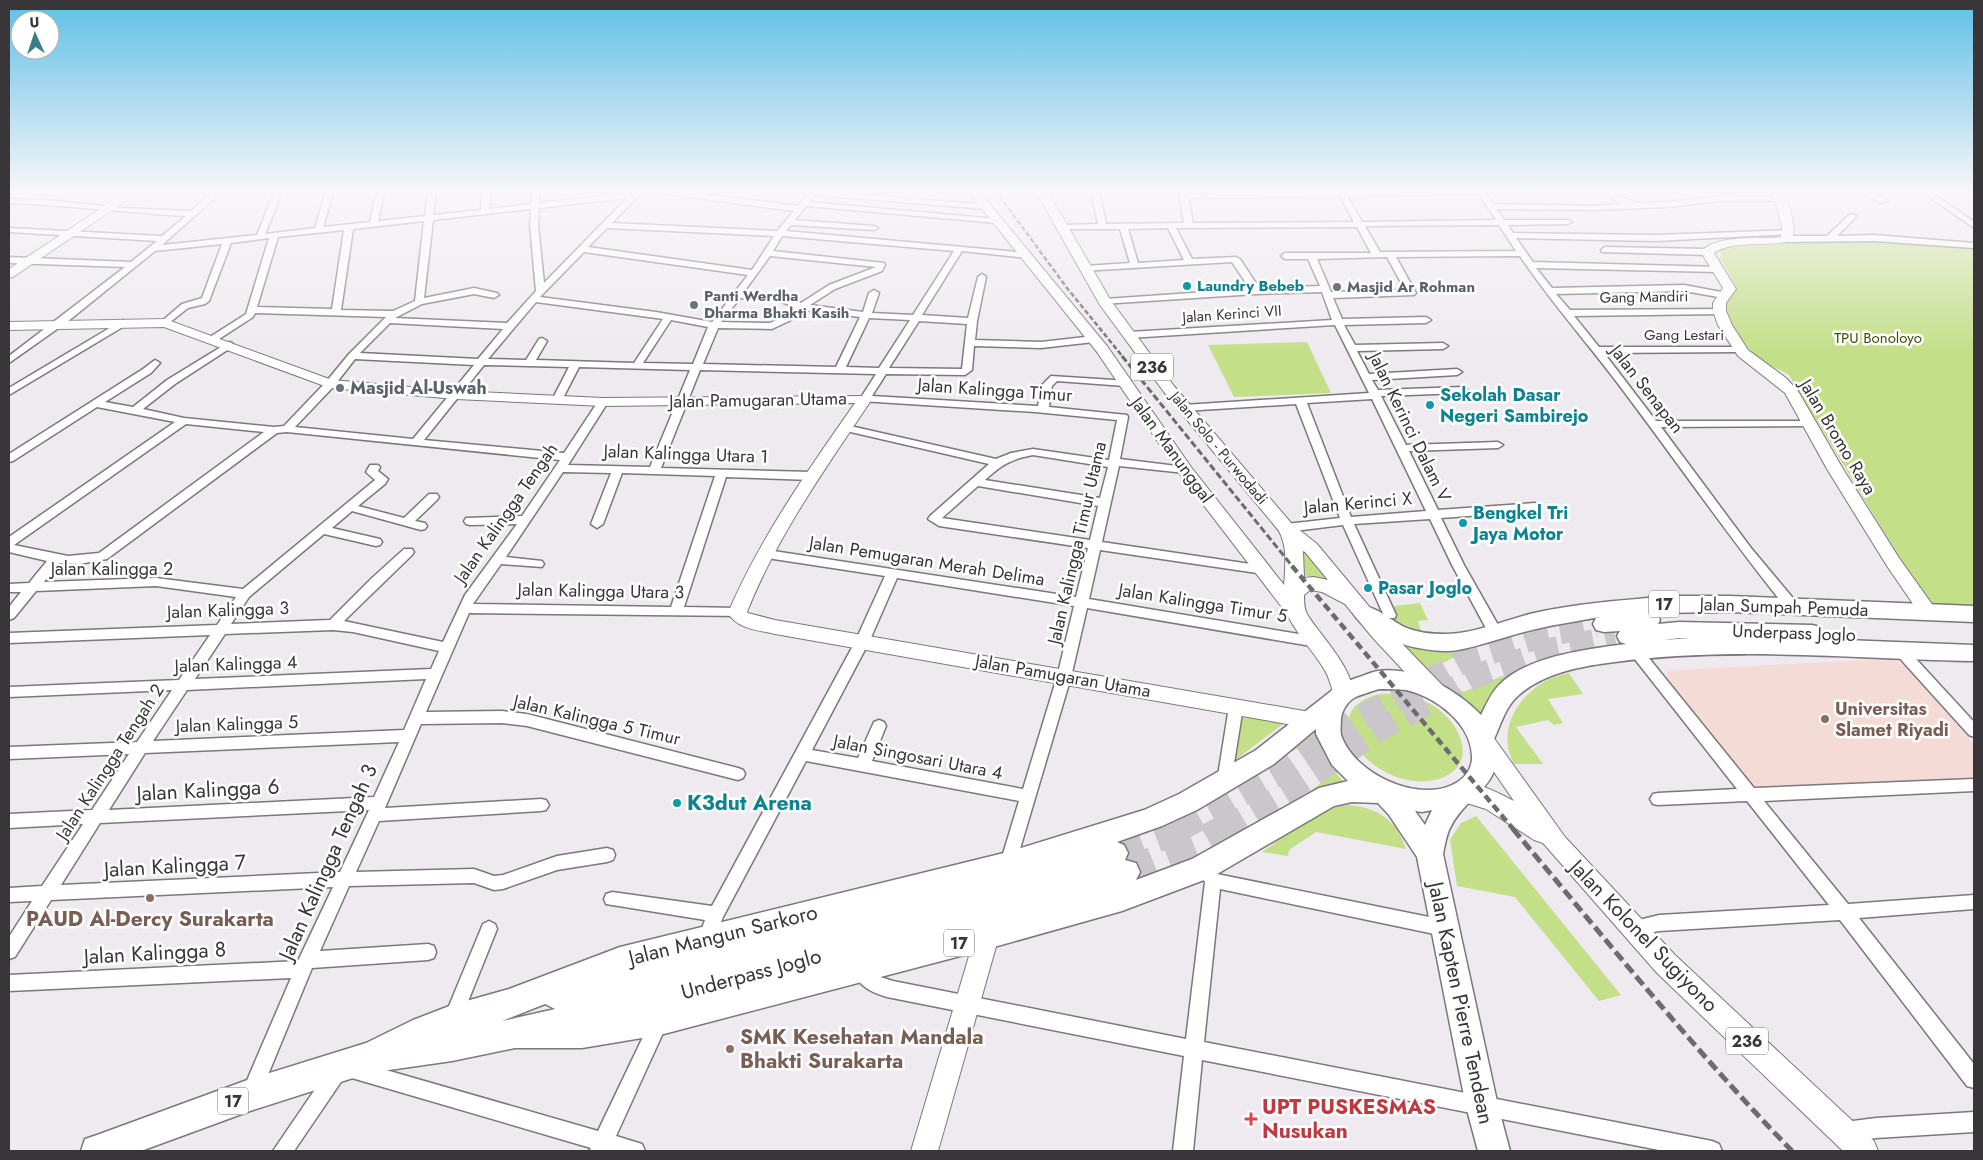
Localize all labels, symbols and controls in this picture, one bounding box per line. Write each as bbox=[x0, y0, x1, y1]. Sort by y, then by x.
north arrow bbox=[10, 10, 60, 60]
text: U bbox=[29, 12, 40, 32]
place label: Laundry Bebeb bbox=[1197, 275, 1304, 297]
place label: Masjid Ar Rohman bbox=[1347, 276, 1475, 298]
marker: Laundry Bebeb bbox=[1181, 280, 1193, 292]
marker: Masjid Ar Rohman bbox=[1331, 281, 1343, 293]
place label: Panti Werdha Dharma Bhakti Kasih bbox=[704, 285, 849, 324]
street label: Gang Mandiri bbox=[1600, 285, 1688, 309]
marker: Panti Werdha Dharma Bhakti Kasih bbox=[688, 299, 700, 311]
street label: Jalan Kerinci VII bbox=[1180, 300, 1282, 329]
street label: Gang Lestari bbox=[1644, 324, 1724, 346]
park label: TPU Bonoloyo bbox=[1834, 327, 1922, 349]
street label: Jalan Senapan bbox=[1603, 338, 1690, 439]
street label: Jalan Kerinci Dalam V bbox=[1362, 346, 1458, 506]
road number: 236 bbox=[1131, 354, 1173, 381]
street label: Jalan Kalingga Timur bbox=[915, 371, 1074, 408]
street label: Jalan Bromo Raya bbox=[1792, 372, 1883, 500]
place label: Masjid Al-Uswah bbox=[350, 375, 487, 401]
marker: Masjid Al-Uswah bbox=[334, 382, 346, 394]
place label: Sekolah Dasar Negeri Sambirejo bbox=[1440, 382, 1589, 429]
street label: Jalan Pamugaran Utama bbox=[667, 385, 847, 415]
street label: Jalan Solo - Purwodadi bbox=[1164, 385, 1273, 509]
street label: Jalan Manunggal bbox=[1123, 390, 1219, 508]
marker: Sekolah Dasar Negeri Sambirejo bbox=[1424, 399, 1436, 411]
street label: Jalan Kalingga Tengah bbox=[447, 438, 564, 590]
street label: Jalan Kalingga Utara 1 bbox=[601, 438, 769, 470]
street label: Jalan Kalingga Timur Utama bbox=[1041, 439, 1113, 649]
street label: Jalan Kerinci X bbox=[1301, 485, 1413, 521]
place label: Bengkel Tri Jaya Motor bbox=[1470, 500, 1568, 547]
marker: Bengkel Tri Jaya Motor bbox=[1457, 517, 1469, 529]
street label: Jalan Pemugaran Merah Delima bbox=[806, 529, 1047, 592]
street label: Jalan Kalingga 2 bbox=[49, 556, 173, 582]
place label: Pasar Joglo bbox=[1378, 575, 1472, 601]
street label: Jalan Kalingga Utara 3 bbox=[515, 577, 685, 605]
street label: Jalan Kalingga Timur 5 bbox=[1115, 577, 1289, 629]
marker: Pasar Joglo bbox=[1362, 582, 1374, 594]
road number: 17 bbox=[1649, 590, 1679, 618]
street label: Jalan Sumpah Pemuda bbox=[1697, 591, 1869, 623]
street label: Jalan Kalingga 3 bbox=[165, 595, 290, 625]
street label: Underpass Joglo bbox=[1732, 618, 1856, 648]
street label: Jalan Pamugaran Utama bbox=[971, 647, 1153, 704]
street label: Jalan Kalingga 4 bbox=[172, 649, 298, 679]
street label: Jalan Kalingga Tengah 2 bbox=[49, 679, 170, 847]
street label: Jalan Kalingga 5 Timur bbox=[509, 688, 684, 752]
place label: Universitas Slamet Riyadi bbox=[1835, 696, 1949, 743]
street label: Jalan Kalingga 5 bbox=[173, 709, 299, 739]
marker: Universitas Slamet Riyadi bbox=[1819, 713, 1831, 725]
street label: Jalan Singosari Utara 4 bbox=[829, 727, 1005, 786]
street label: Jalan Kalingga Tengah 3 bbox=[270, 759, 385, 967]
street label: Jalan Kalingga 6 bbox=[133, 771, 280, 809]
place label: K3dut Arena bbox=[687, 788, 812, 818]
marker: K3dut Arena bbox=[671, 797, 683, 809]
street label: Jalan Kalingga 7 bbox=[100, 847, 247, 885]
street label: Jalan Kolonel Sugiyono bbox=[1561, 851, 1725, 1019]
street label: Jalan Kapten Pierre Tendean bbox=[1420, 876, 1501, 1127]
marker: PAUD Al-Dercy Surakarta bbox=[144, 892, 156, 904]
street label: Jalan Mangun Sarkoro bbox=[623, 897, 820, 974]
place label: PAUD Al-Dercy Surakarta bbox=[26, 904, 274, 934]
road number: 17 bbox=[944, 930, 974, 956]
street label: Jalan Kalingga 8 bbox=[80, 934, 227, 972]
street label: Underpass Joglo bbox=[677, 941, 825, 1007]
place label: SMK Kesehatan Mandala Bhakti Surakarta bbox=[740, 1022, 984, 1076]
road number: 236 bbox=[1726, 1028, 1768, 1054]
marker: SMK Kesehatan Mandala Bhakti Surakarta bbox=[724, 1043, 736, 1055]
road number: 17 bbox=[218, 1088, 248, 1114]
place label: UPT PUSKESMAS Nusukan bbox=[1262, 1092, 1436, 1146]
marker: UPT PUSKESMAS Nusukan bbox=[1244, 1112, 1258, 1126]

